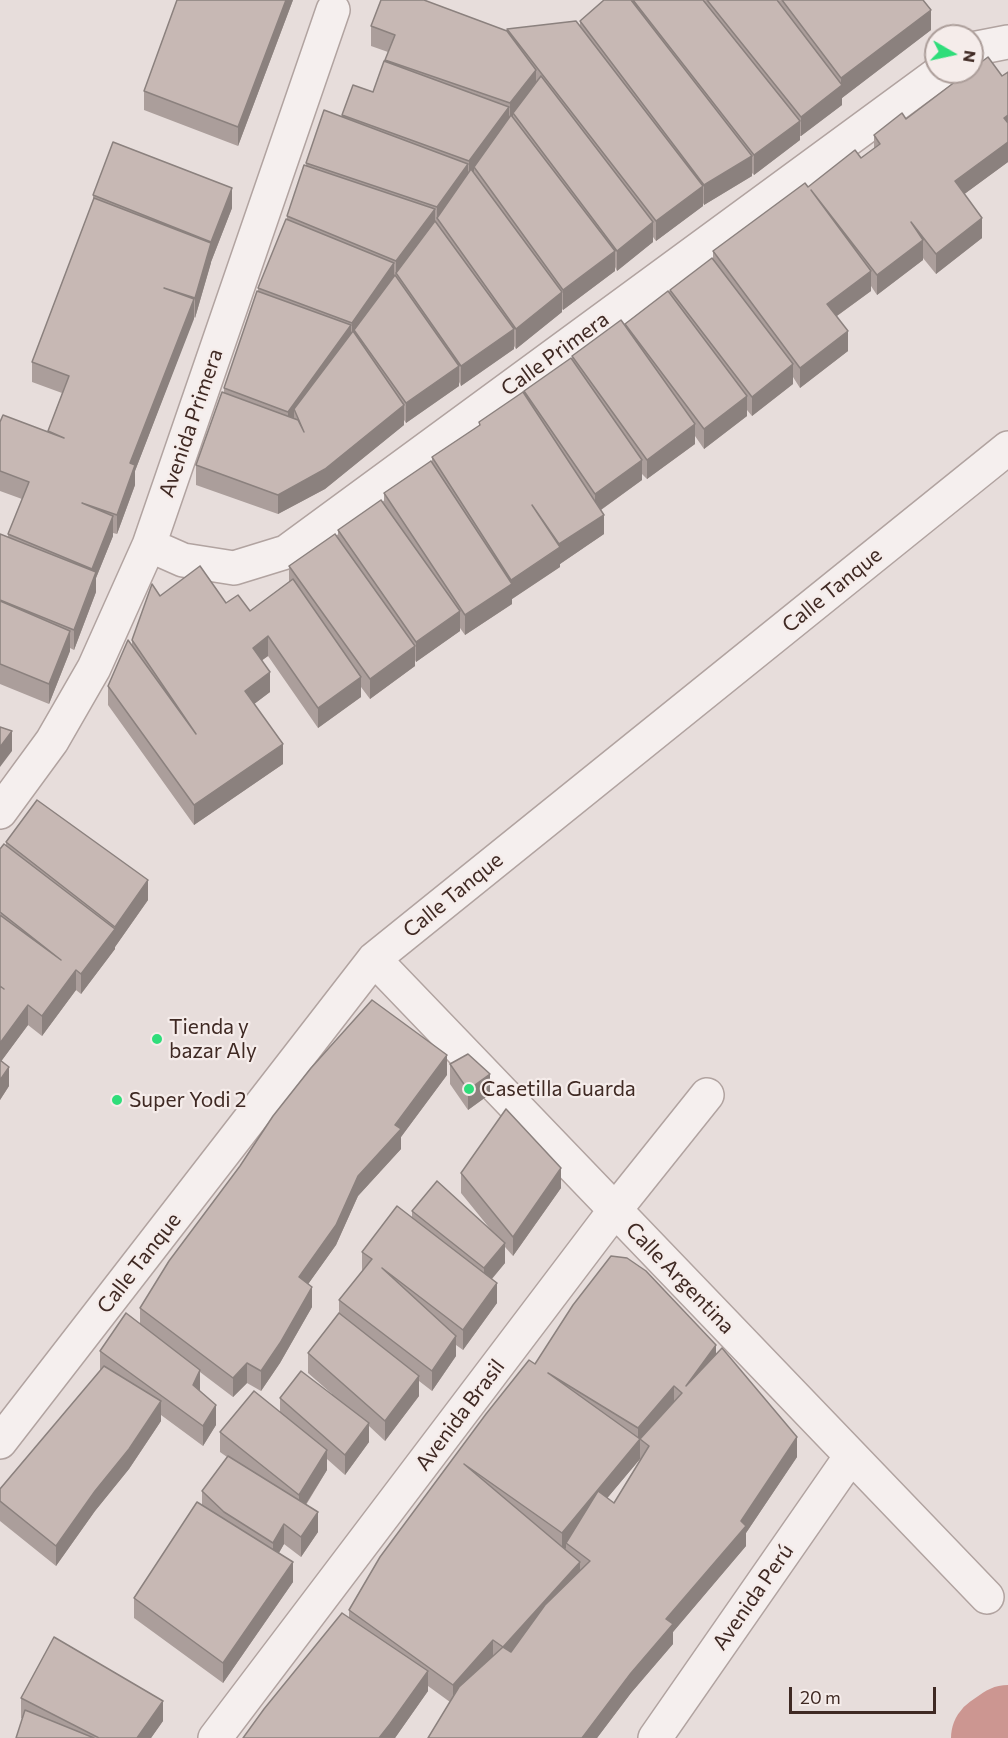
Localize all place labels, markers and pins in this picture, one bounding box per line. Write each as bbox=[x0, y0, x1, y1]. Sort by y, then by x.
place label: Tienda y bazar Aly bbox=[169, 1014, 257, 1064]
marker: Tienda y bazar Aly bbox=[150, 1032, 164, 1046]
place label: Casetilla Guarda bbox=[481, 1076, 636, 1102]
marker: Casetilla Guarda bbox=[462, 1082, 476, 1096]
place label: Super Yodi 2 bbox=[129, 1087, 246, 1113]
marker: Super Yodi 2 bbox=[110, 1093, 124, 1107]

